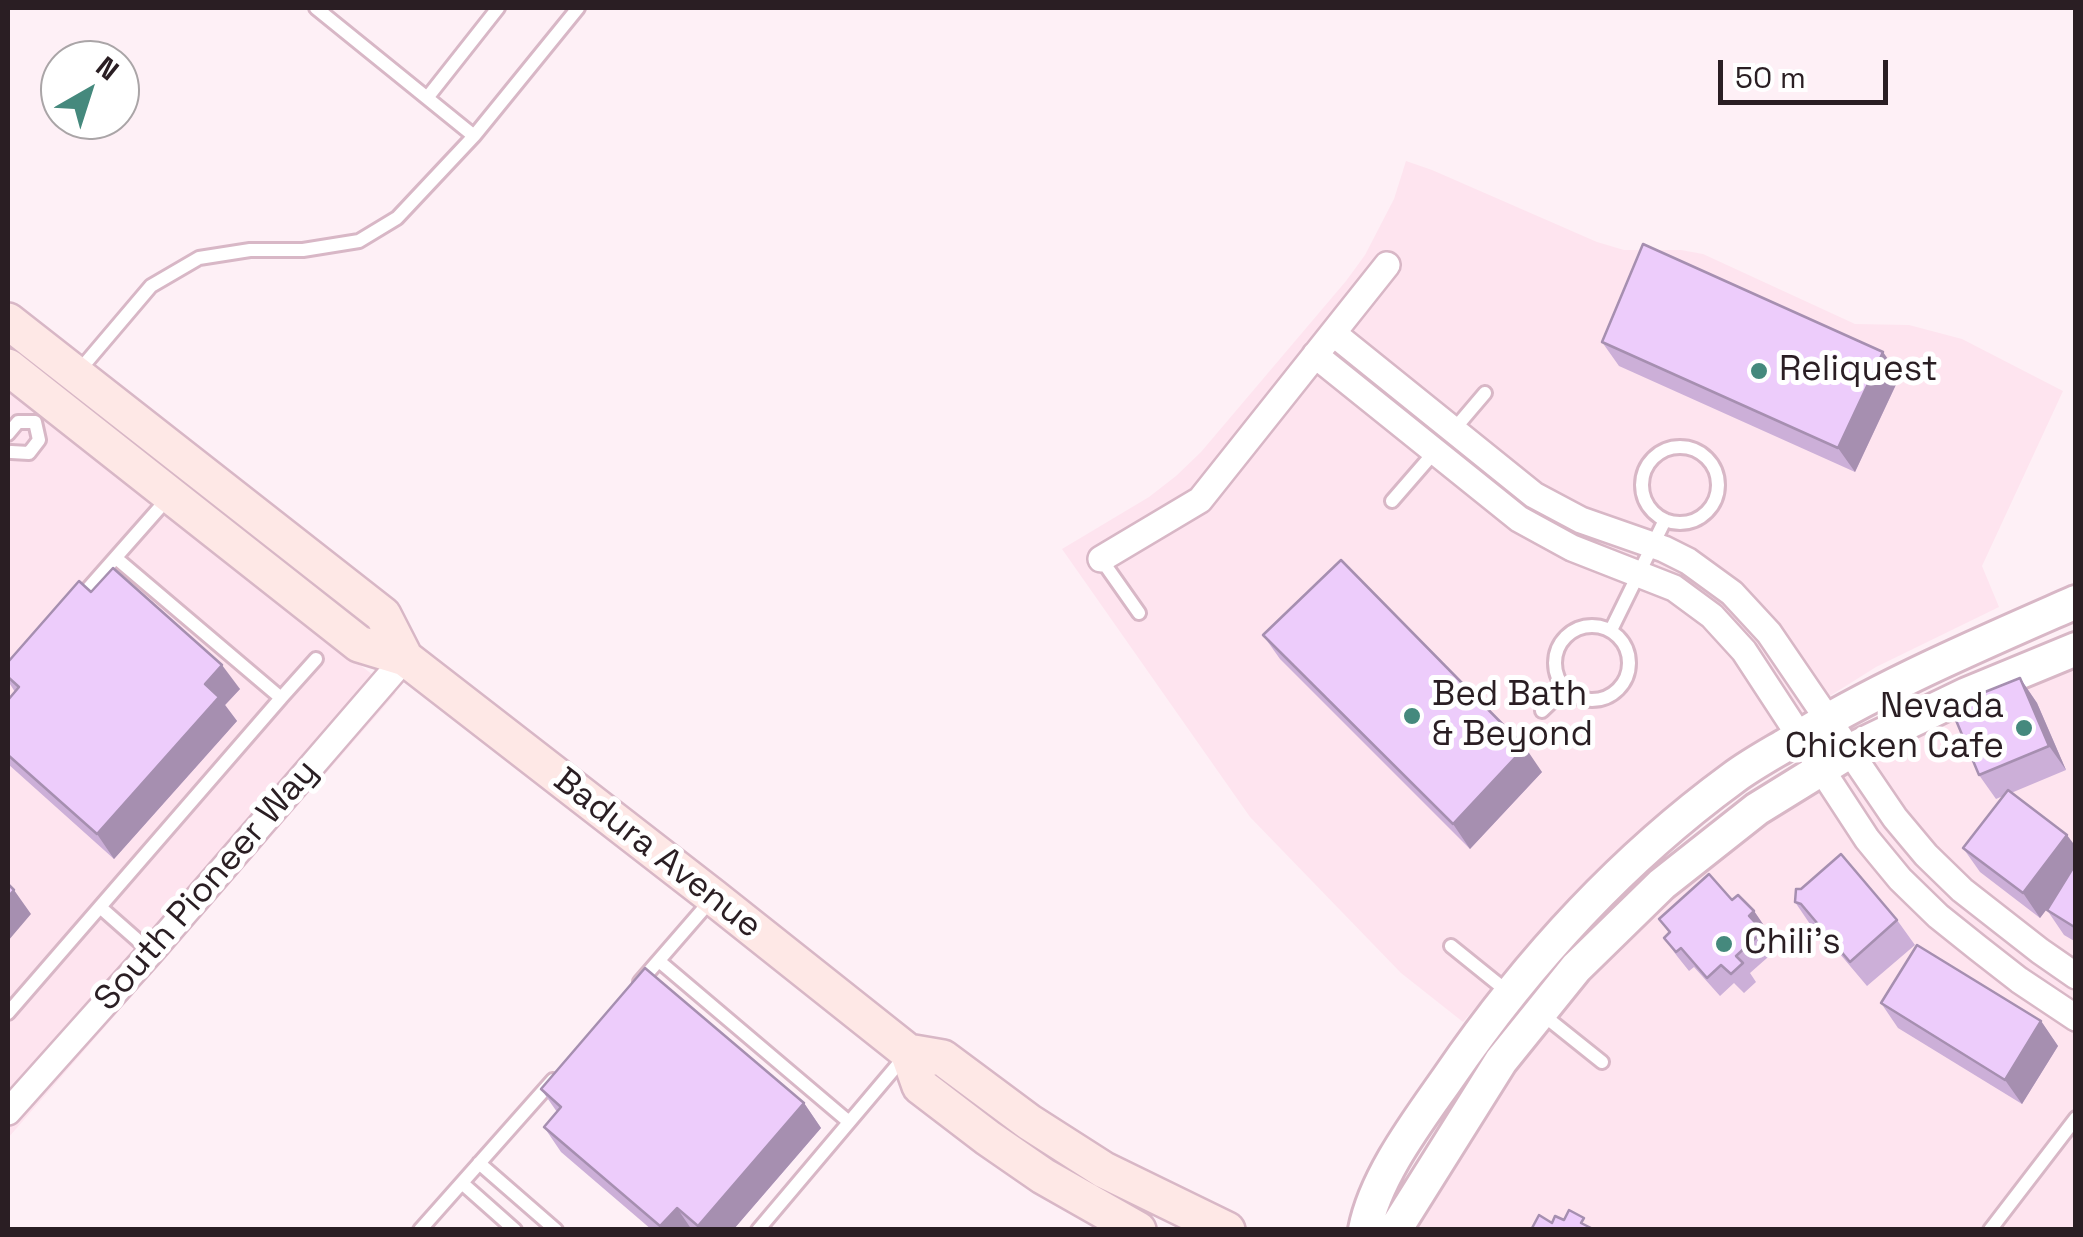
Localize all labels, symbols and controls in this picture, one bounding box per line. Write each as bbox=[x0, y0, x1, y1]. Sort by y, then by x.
north arrow bbox=[40, 40, 140, 140]
scale bar bbox=[1723, 40, 1893, 102]
text: N bbox=[89, 48, 126, 88]
text: 50 m bbox=[1735, 58, 1806, 97]
place label: Reliquest bbox=[1779, 350, 1938, 392]
marker: Reliquest bbox=[1748, 360, 1770, 382]
place label: Bed Bath & Beyond bbox=[1432, 675, 1593, 757]
place label: Nevada Chicken Cafe bbox=[1785, 687, 2004, 769]
marker: Bed Bath & Beyond bbox=[1401, 705, 1423, 727]
marker: Nevada Chicken Cafe bbox=[2013, 717, 2035, 739]
street label: South Pioneer Way bbox=[87, 752, 327, 1020]
street label: Badura Avenue bbox=[545, 760, 769, 948]
place label: Chili's bbox=[1744, 923, 1841, 965]
marker: Chili's bbox=[1713, 933, 1735, 955]

